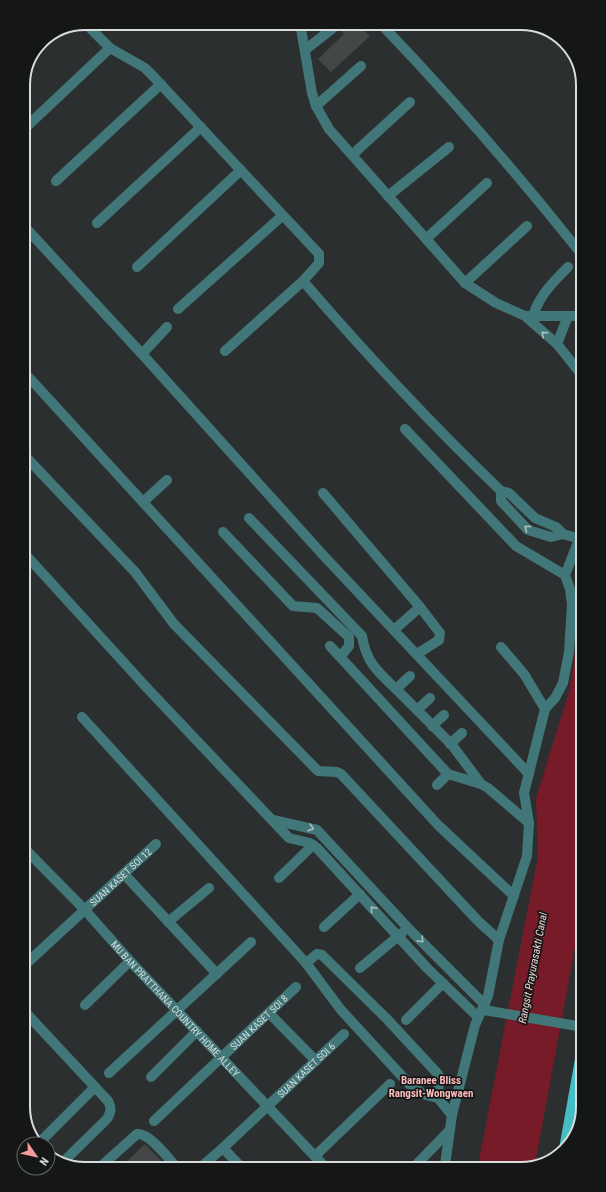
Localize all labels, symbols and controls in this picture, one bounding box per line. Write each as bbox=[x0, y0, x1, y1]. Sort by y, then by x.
one-way arrow bbox=[542, 331, 549, 338]
one-way arrow bbox=[525, 525, 532, 532]
one-way arrow bbox=[307, 823, 314, 832]
street label: SUAN KASET SOI 12 bbox=[87, 846, 153, 908]
one-way arrow bbox=[370, 906, 378, 914]
water label: Rangsit Prayurasakti Canal bbox=[516, 911, 550, 1025]
one-way arrow bbox=[416, 935, 424, 943]
street label: MU BAN PRATTHANA COUNTRY HOME ALLEY bbox=[109, 938, 242, 1079]
street label: SUAN KASET SOI 8 bbox=[228, 992, 290, 1052]
street label: SUAN KASET SOI 6 bbox=[275, 1040, 337, 1100]
district label: Baranee Bliss Rangsit-Wongwaen bbox=[389, 1074, 473, 1100]
north arrow bbox=[16, 1136, 56, 1176]
text: N bbox=[36, 1155, 51, 1168]

